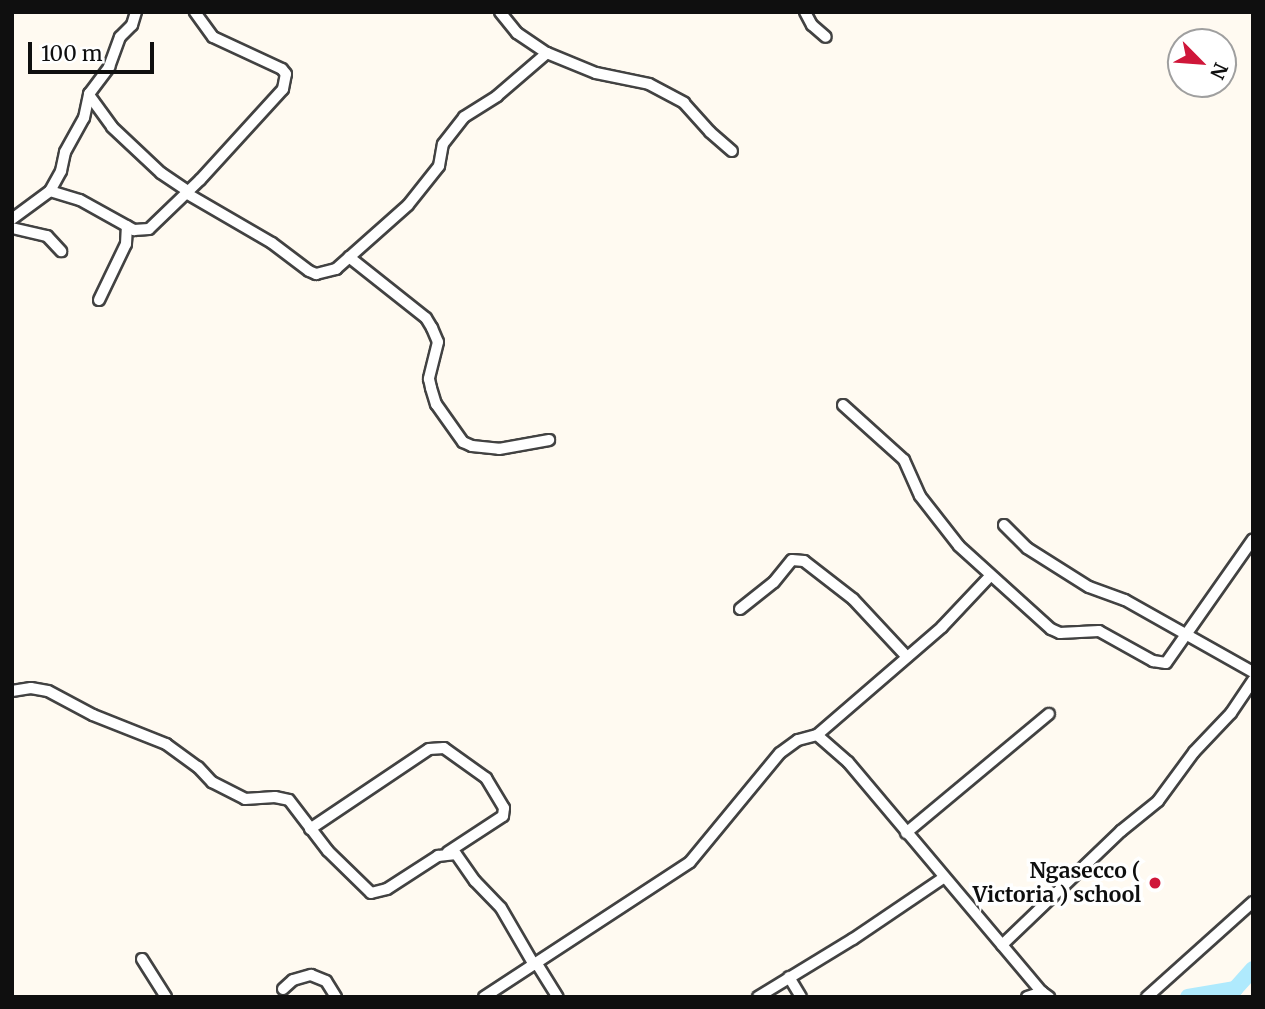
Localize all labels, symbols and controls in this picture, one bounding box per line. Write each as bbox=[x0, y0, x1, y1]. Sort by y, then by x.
scale bar bbox=[32, 28, 158, 72]
north arrow bbox=[1167, 28, 1237, 98]
text: 100 m bbox=[41, 40, 103, 67]
text: N bbox=[1205, 59, 1233, 83]
place label: Ngasecco ( Victoria ) school bbox=[973, 858, 1141, 908]
marker: Ngasecco ( Victoria ) school bbox=[1147, 875, 1163, 891]

